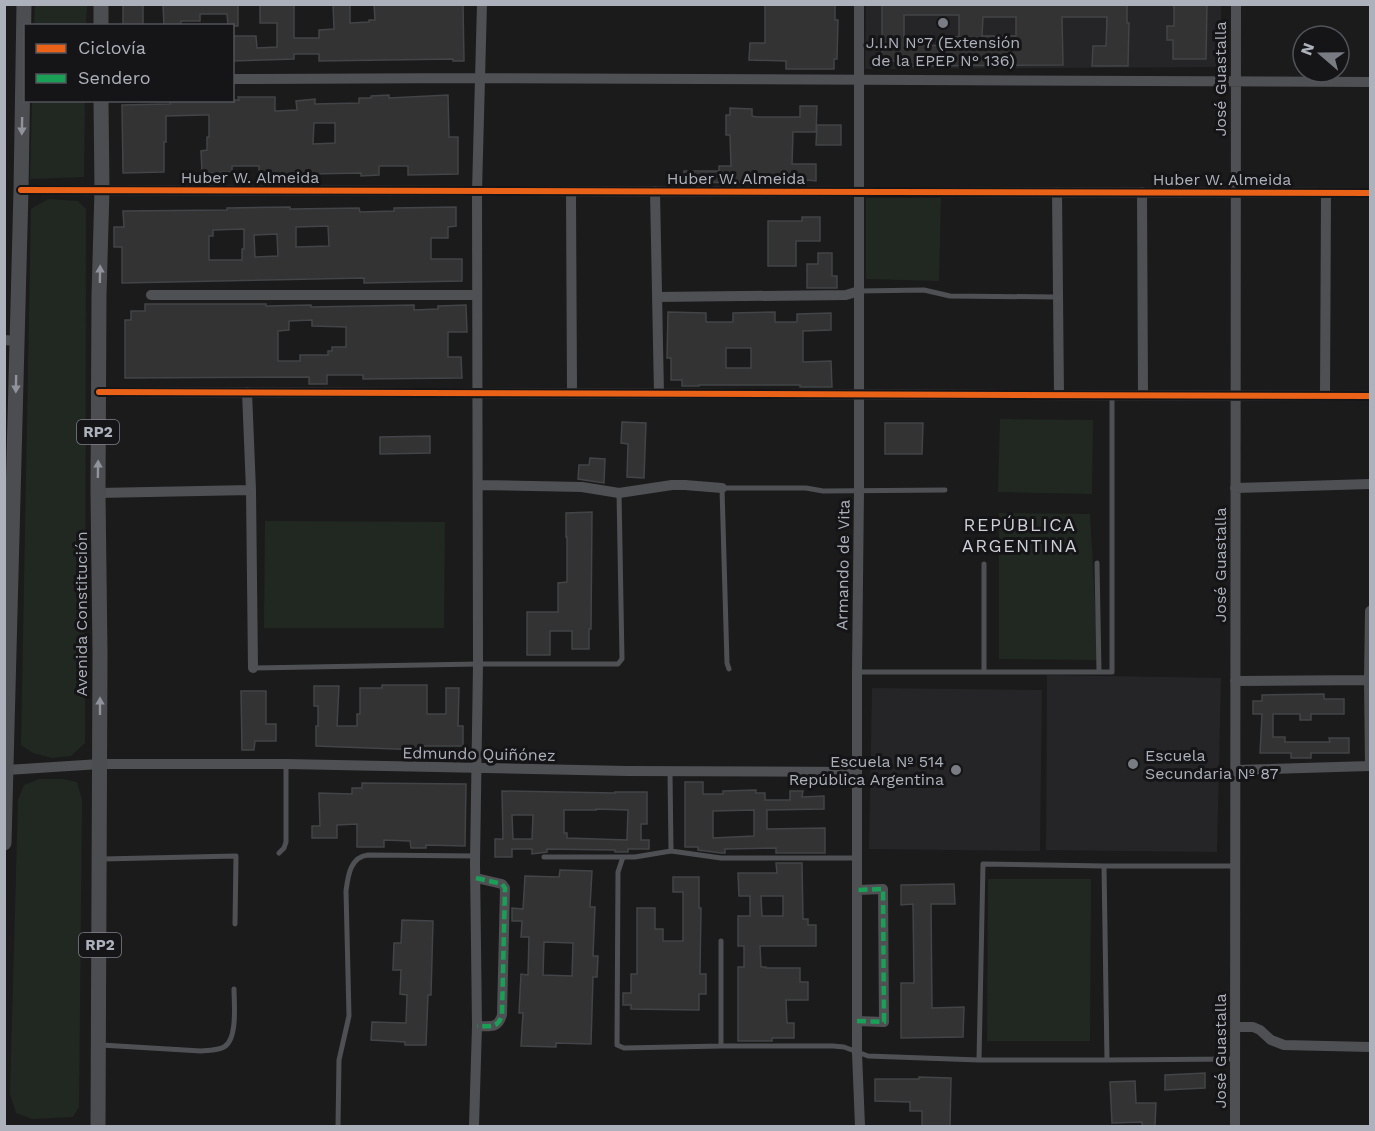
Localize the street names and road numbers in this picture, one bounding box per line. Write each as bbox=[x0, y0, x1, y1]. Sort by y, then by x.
street label: José Guastalla bbox=[1211, 21, 1230, 137]
street label: Huber W. Almeida bbox=[181, 168, 319, 187]
street label: Huber W. Almeida bbox=[667, 169, 805, 188]
street label: Huber W. Almeida bbox=[1153, 170, 1291, 189]
road number: RP2 bbox=[77, 420, 119, 444]
street label: Armando de Vita bbox=[832, 499, 854, 631]
street label: José Guastalla bbox=[1211, 507, 1230, 623]
street label: Avenida Constitución bbox=[72, 531, 91, 697]
street label: Edmundo Quiñónez bbox=[402, 743, 556, 765]
road number: RP2 bbox=[79, 933, 121, 957]
street label: José Guastalla bbox=[1211, 993, 1230, 1109]

